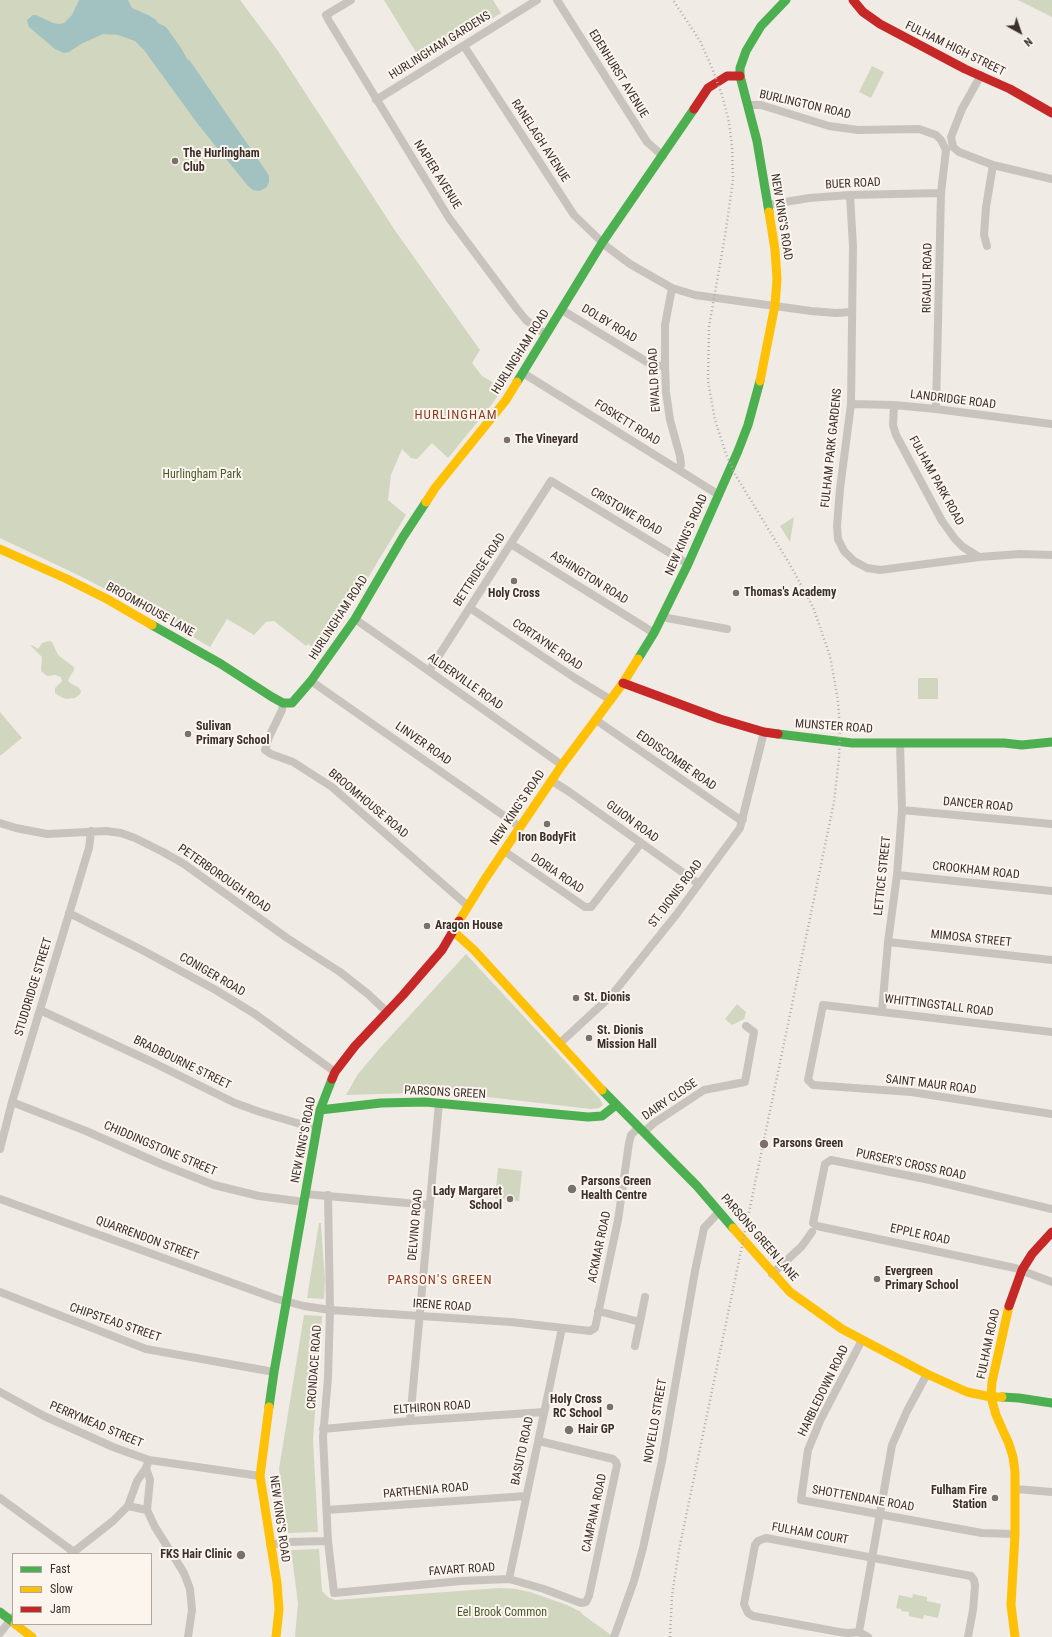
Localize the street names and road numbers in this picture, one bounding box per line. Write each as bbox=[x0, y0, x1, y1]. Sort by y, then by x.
street label: HURLINGHAM GARDENS bbox=[387, 9, 493, 83]
street label: FULHAM HIGH STREET bbox=[903, 19, 1007, 79]
street label: EDENHURST AVENUE bbox=[585, 27, 651, 121]
street label: BURLINGTON ROAD bbox=[758, 87, 852, 123]
street label: RANELAGH AVENUE bbox=[508, 97, 572, 185]
street label: NAPIER AVENUE bbox=[410, 138, 464, 212]
street label: NEW KING'S ROAD bbox=[767, 173, 795, 261]
street label: BUER ROAD bbox=[825, 175, 881, 193]
street label: RIGAULT ROAD bbox=[920, 243, 936, 313]
street label: DOLBY ROAD bbox=[579, 302, 639, 346]
street label: HURLINGHAM ROAD bbox=[489, 307, 553, 397]
street label: EWALD ROAD bbox=[646, 348, 664, 412]
street label: FULHAM PARK GARDENS bbox=[819, 388, 845, 508]
street label: LANDRIDGE ROAD bbox=[909, 388, 997, 412]
street label: FOSKETT ROAD bbox=[592, 397, 662, 449]
street label: FULHAM PARK ROAD bbox=[905, 434, 967, 528]
street label: CRISTOWE ROAD bbox=[588, 485, 664, 539]
street label: NEW KING'S ROAD bbox=[663, 492, 711, 578]
street label: BETTRIDGE ROAD bbox=[451, 531, 509, 609]
street label: ASHINGTON ROAD bbox=[548, 548, 630, 608]
street label: HURLINGHAM ROAD bbox=[306, 573, 372, 663]
street label: BROOMHOUSE LANE bbox=[103, 580, 197, 640]
street label: CORTAYNE ROAD bbox=[509, 616, 585, 674]
street label: ALDERVILLE ROAD bbox=[425, 651, 505, 713]
street label: MUNSTER ROAD bbox=[795, 717, 873, 737]
street label: LINVER ROAD bbox=[392, 719, 454, 769]
street label: EDDISCOMBE ROAD bbox=[633, 728, 719, 794]
street label: BROOMHOUSE ROAD bbox=[325, 766, 411, 842]
street label: NEW KING'S ROAD bbox=[488, 768, 548, 848]
street label: DANCER ROAD bbox=[942, 795, 1014, 815]
street label: GUION ROAD bbox=[603, 798, 661, 846]
street label: LETTICE STREET bbox=[872, 835, 894, 917]
street label: PETERBOROUGH ROAD bbox=[175, 842, 273, 916]
street label: DORIA ROAD bbox=[528, 851, 586, 897]
street label: ST. DIONIS ROAD bbox=[646, 857, 706, 931]
street label: CROOKHAM ROAD bbox=[932, 859, 1020, 883]
street label: MIMOSA STREET bbox=[930, 928, 1012, 950]
street label: STUDDRIDGE STREET bbox=[12, 936, 56, 1038]
street label: CONIGER ROAD bbox=[176, 950, 248, 1000]
street label: WHITTINGSTALL ROAD bbox=[884, 992, 994, 1020]
street label: BRADBOURNE STREET bbox=[131, 1033, 233, 1093]
street label: SAINT MAUR ROAD bbox=[885, 1072, 977, 1098]
street label: DAIRY CLOSE bbox=[640, 1076, 700, 1124]
street label: PARSONS GREEN bbox=[404, 1084, 486, 1102]
street label: NEW KING'S ROAD bbox=[289, 1096, 319, 1184]
street label: CHIDDINGSTONE STREET bbox=[101, 1119, 219, 1179]
street label: PURSER'S CROSS ROAD bbox=[855, 1146, 967, 1184]
street label: DELVINO ROAD bbox=[406, 1189, 426, 1261]
street label: PARSONS GREEN LANE bbox=[717, 1192, 801, 1284]
street label: ACKMAR ROAD bbox=[585, 1210, 615, 1284]
street label: QUARRENDON STREET bbox=[94, 1214, 200, 1264]
street label: EPPLE ROAD bbox=[889, 1222, 951, 1248]
street label: IRENE ROAD bbox=[412, 1297, 472, 1315]
street label: CHIPSTEAD STREET bbox=[67, 1301, 163, 1345]
street label: FULHAM ROAD bbox=[975, 1307, 1003, 1381]
street label: CRONDACE ROAD bbox=[305, 1325, 325, 1409]
street label: HARBLEDOWN ROAD bbox=[796, 1343, 852, 1439]
street label: NOVELLO STREET bbox=[641, 1378, 671, 1464]
street label: ELTHIRON ROAD bbox=[393, 1398, 471, 1418]
street label: PERRYMEAD STREET bbox=[47, 1399, 145, 1451]
street label: BASUTO ROAD bbox=[509, 1415, 537, 1487]
street label: CAMPANA ROAD bbox=[580, 1472, 610, 1554]
street label: NEW KING'S ROAD bbox=[266, 1475, 292, 1563]
street label: PARTHENIA ROAD bbox=[383, 1480, 469, 1502]
street label: SHOTTENDANE ROAD bbox=[811, 1483, 915, 1515]
street label: FULHAM COURT bbox=[771, 1520, 849, 1548]
street label: FAVART ROAD bbox=[428, 1560, 496, 1580]

